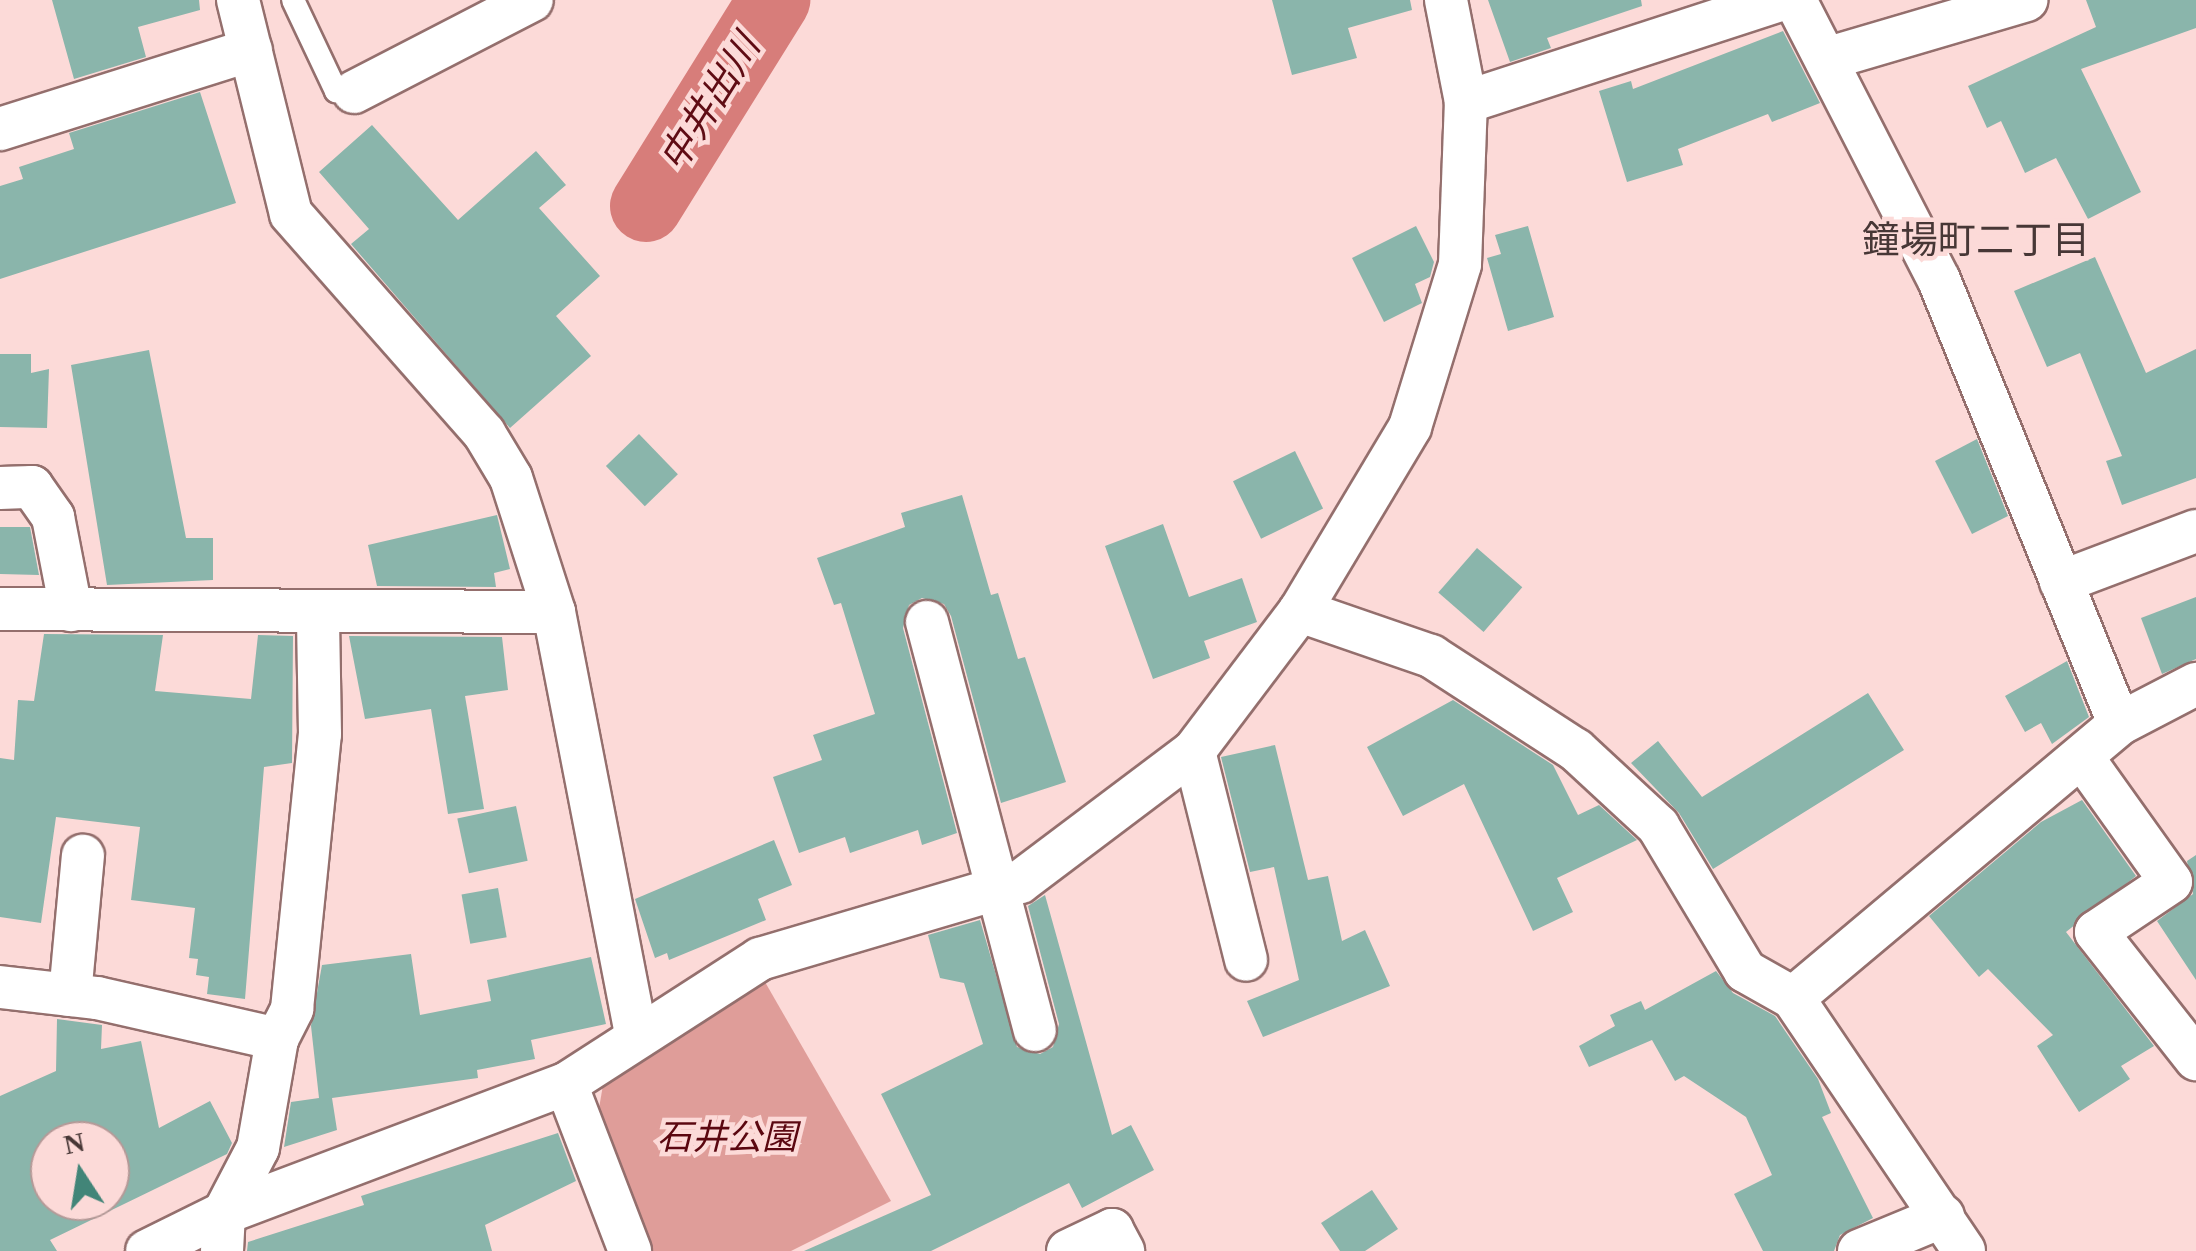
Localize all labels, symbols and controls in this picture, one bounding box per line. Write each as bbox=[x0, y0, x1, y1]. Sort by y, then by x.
water label: 中井出川 bbox=[650, 26, 770, 180]
district label: 鐘場町二丁目 bbox=[1862, 218, 2090, 264]
park label: 石井公園 bbox=[657, 1117, 797, 1159]
north arrow bbox=[30, 1121, 130, 1221]
text: N bbox=[61, 1126, 87, 1160]

